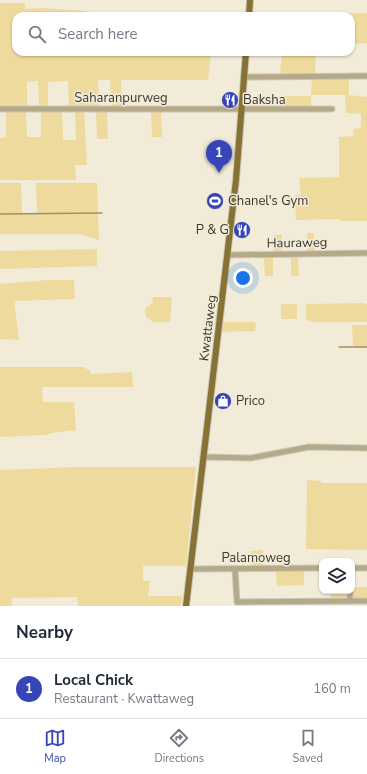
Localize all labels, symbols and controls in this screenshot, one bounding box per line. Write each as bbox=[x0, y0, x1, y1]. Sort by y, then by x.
search box bbox=[12, 12, 355, 56]
icon: search bbox=[26, 23, 48, 45]
text: Search here bbox=[58, 24, 138, 44]
street label: Saharanpurweg bbox=[74, 89, 168, 107]
restaurant icon: Baksha bbox=[220, 90, 240, 110]
place label: Baksha bbox=[243, 91, 286, 109]
pin: 1 bbox=[206, 140, 232, 173]
sports icon: Chanel's Gym bbox=[205, 191, 225, 211]
place label: Chanel's Gym bbox=[228, 192, 308, 210]
restaurant icon: P & G bbox=[232, 220, 252, 240]
place label: P & G bbox=[196, 221, 229, 239]
street label: Hauraweg bbox=[266, 233, 328, 253]
your location bbox=[233, 268, 253, 288]
street label: Kwattaweg bbox=[195, 294, 221, 362]
shop icon: Prico bbox=[213, 391, 233, 411]
place label: Prico bbox=[236, 392, 265, 410]
street label: Palamoweg bbox=[221, 549, 291, 567]
map controls bbox=[319, 558, 355, 594]
button: layers bbox=[319, 558, 355, 594]
text: Nearby bbox=[16, 621, 73, 644]
text: Local Chick bbox=[54, 670, 133, 690]
text: 1 bbox=[25, 680, 33, 698]
text: 160 m bbox=[313, 680, 351, 698]
text: Restaurant · Kwattaweg bbox=[54, 690, 194, 708]
tab: Map bbox=[44, 727, 66, 766]
tab: Directions bbox=[154, 727, 204, 766]
tab: Saved bbox=[292, 727, 323, 766]

